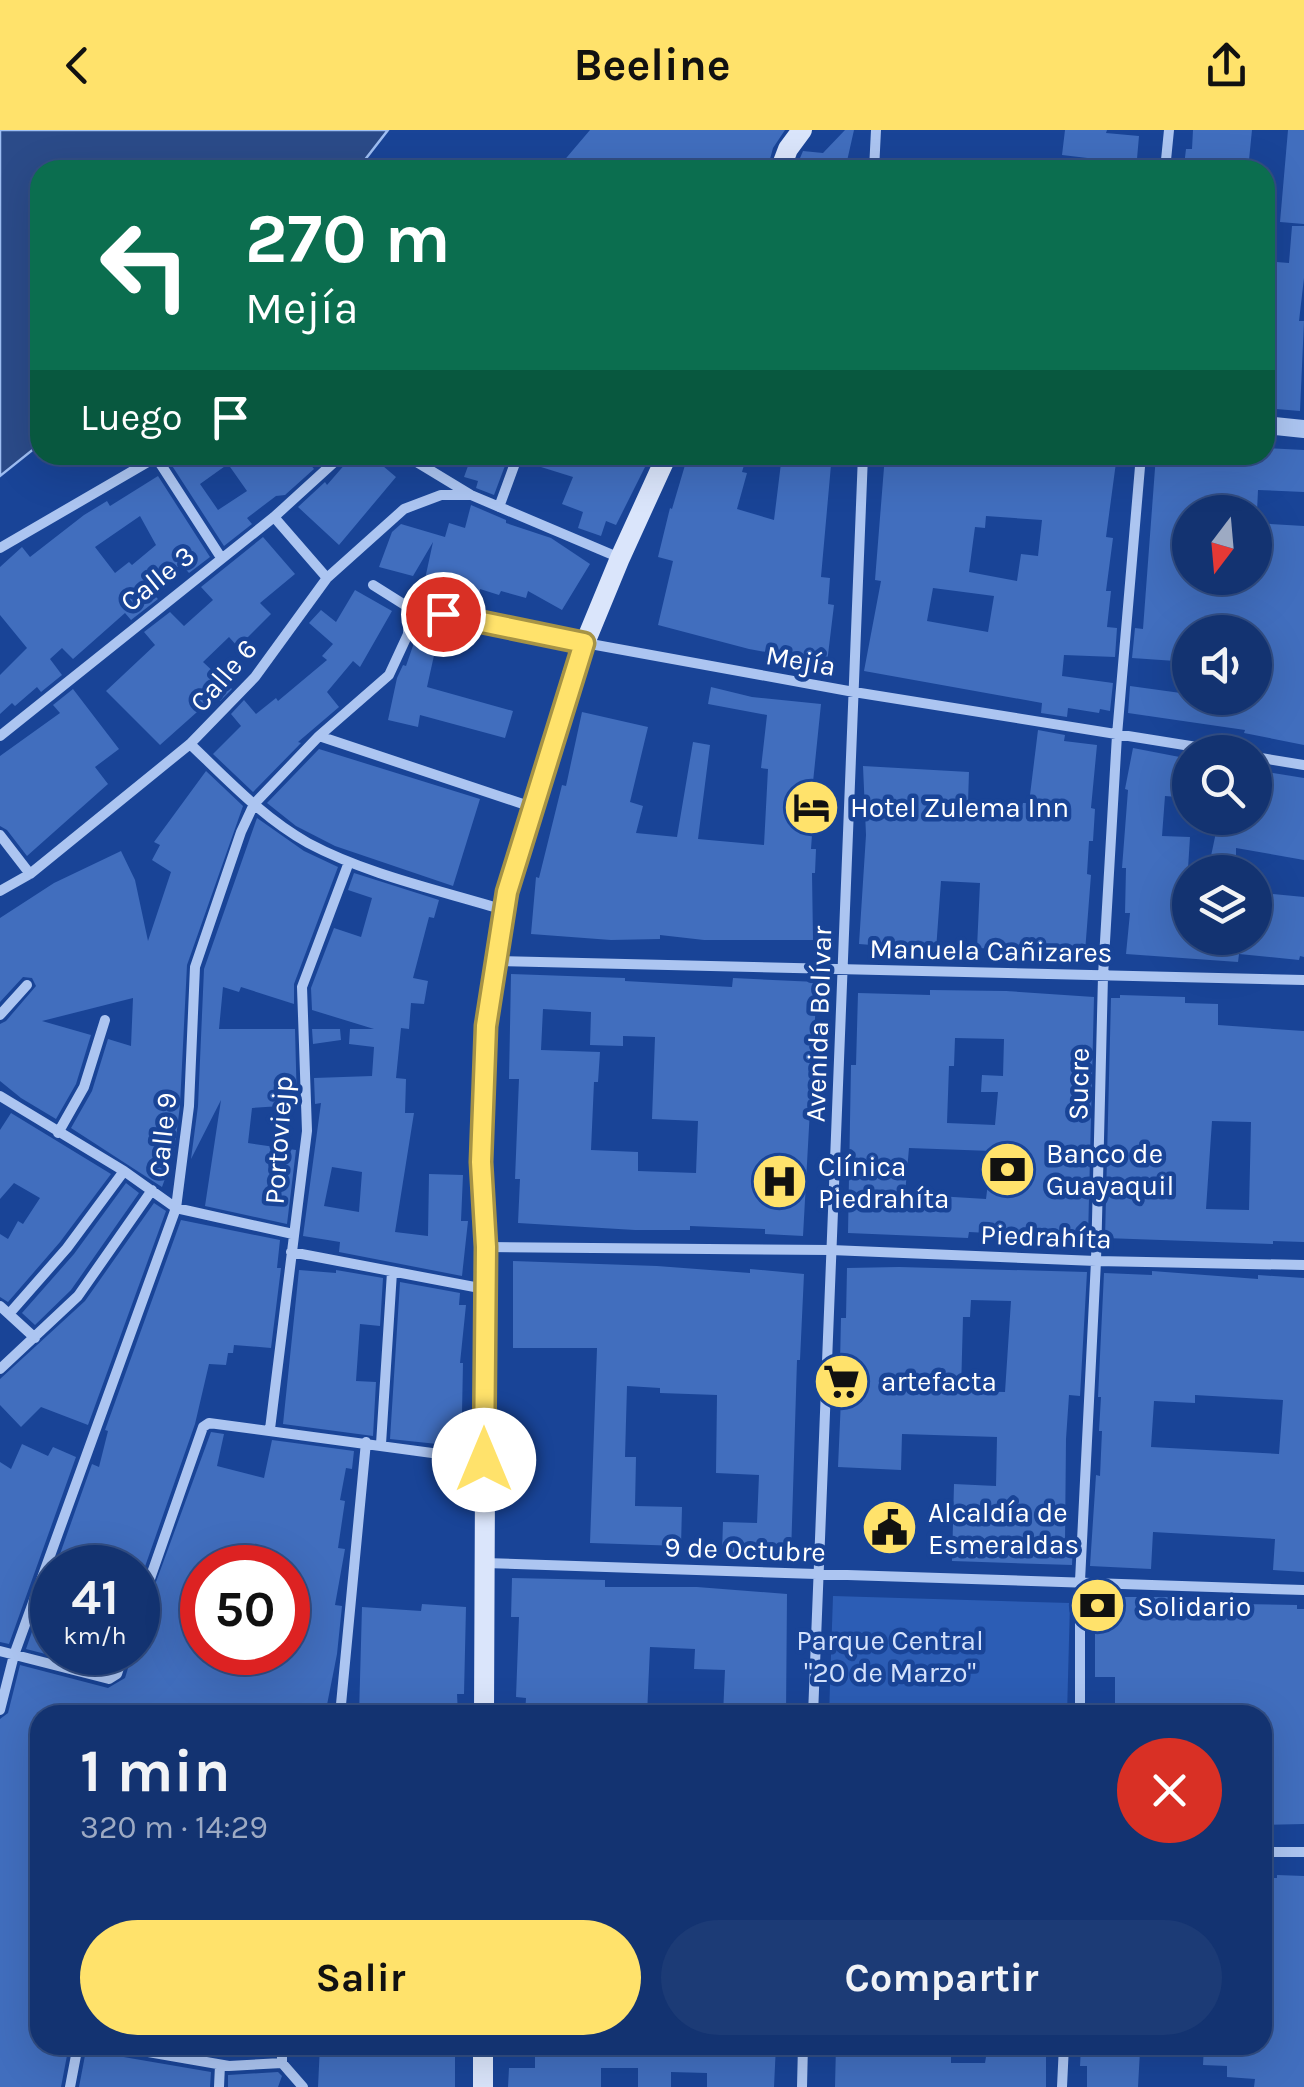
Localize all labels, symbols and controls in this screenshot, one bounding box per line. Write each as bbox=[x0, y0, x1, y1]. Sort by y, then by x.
icon: back bbox=[50, 38, 105, 93]
icon: share bbox=[1199, 38, 1254, 93]
text: Beeline bbox=[573, 39, 731, 91]
text: 270 m bbox=[245, 198, 451, 280]
icon: left bbox=[80, 200, 210, 330]
text: Mejía bbox=[245, 282, 359, 334]
icon: arrive bbox=[203, 390, 258, 445]
text: Luego bbox=[80, 395, 183, 440]
north arrow bbox=[1172, 495, 1272, 595]
map controls bbox=[1172, 495, 1272, 955]
street label: Calle 3 bbox=[114, 539, 201, 618]
pin bbox=[401, 572, 486, 657]
icon: arrive bbox=[416, 587, 471, 642]
button: sound bbox=[1172, 615, 1272, 715]
street label: Calle 6 bbox=[183, 632, 264, 718]
street label: Mejía bbox=[763, 638, 839, 683]
button: search bbox=[1172, 735, 1272, 835]
hotel icon: Hotel Zulema Inn bbox=[781, 777, 841, 837]
place label: Hotel Zulema Inn bbox=[850, 791, 1069, 824]
button: layers bbox=[1172, 855, 1272, 955]
street label: Avenida Bolívar bbox=[799, 924, 838, 1123]
street label: Manuela Cañizares bbox=[869, 932, 1113, 969]
street label: Sucre bbox=[1061, 1047, 1096, 1121]
street label: Portoviejp bbox=[258, 1075, 299, 1205]
street label: Calle 9 bbox=[142, 1091, 183, 1179]
place label: Banco de Guayaquil bbox=[1046, 1137, 1174, 1202]
bank icon: Banco de Guayaquil bbox=[977, 1139, 1037, 1199]
place label: Clínica Piedrahíta bbox=[818, 1150, 950, 1215]
hospital icon: Clínica Piedrahíta bbox=[749, 1152, 809, 1212]
street label: Piedrahíta bbox=[980, 1218, 1112, 1255]
supermarket icon: artefacta bbox=[812, 1351, 872, 1411]
place label: artefacta bbox=[881, 1365, 997, 1398]
position arrow bbox=[432, 1408, 536, 1512]
place label: Alcaldía de Esmeraldas bbox=[928, 1496, 1079, 1561]
public building icon: Alcaldía de Esmeraldas bbox=[859, 1498, 919, 1558]
street label: 9 de Octubre bbox=[664, 1530, 826, 1569]
speed limit sign: 50 bbox=[180, 1545, 310, 1675]
text: 41 bbox=[71, 1568, 119, 1627]
bank icon: Solidario bbox=[1068, 1576, 1128, 1636]
place label: Solidario bbox=[1137, 1590, 1251, 1623]
text: km/h bbox=[63, 1621, 127, 1650]
park label: Parque Central "20 de Marzo" bbox=[796, 1624, 984, 1689]
text: 1 min bbox=[80, 1736, 231, 1806]
button: close bbox=[1117, 1738, 1222, 1843]
text: 320 m · 14:29 bbox=[80, 1809, 268, 1846]
button: Salir bbox=[80, 1920, 641, 2035]
button: Compartir bbox=[661, 1920, 1222, 2035]

